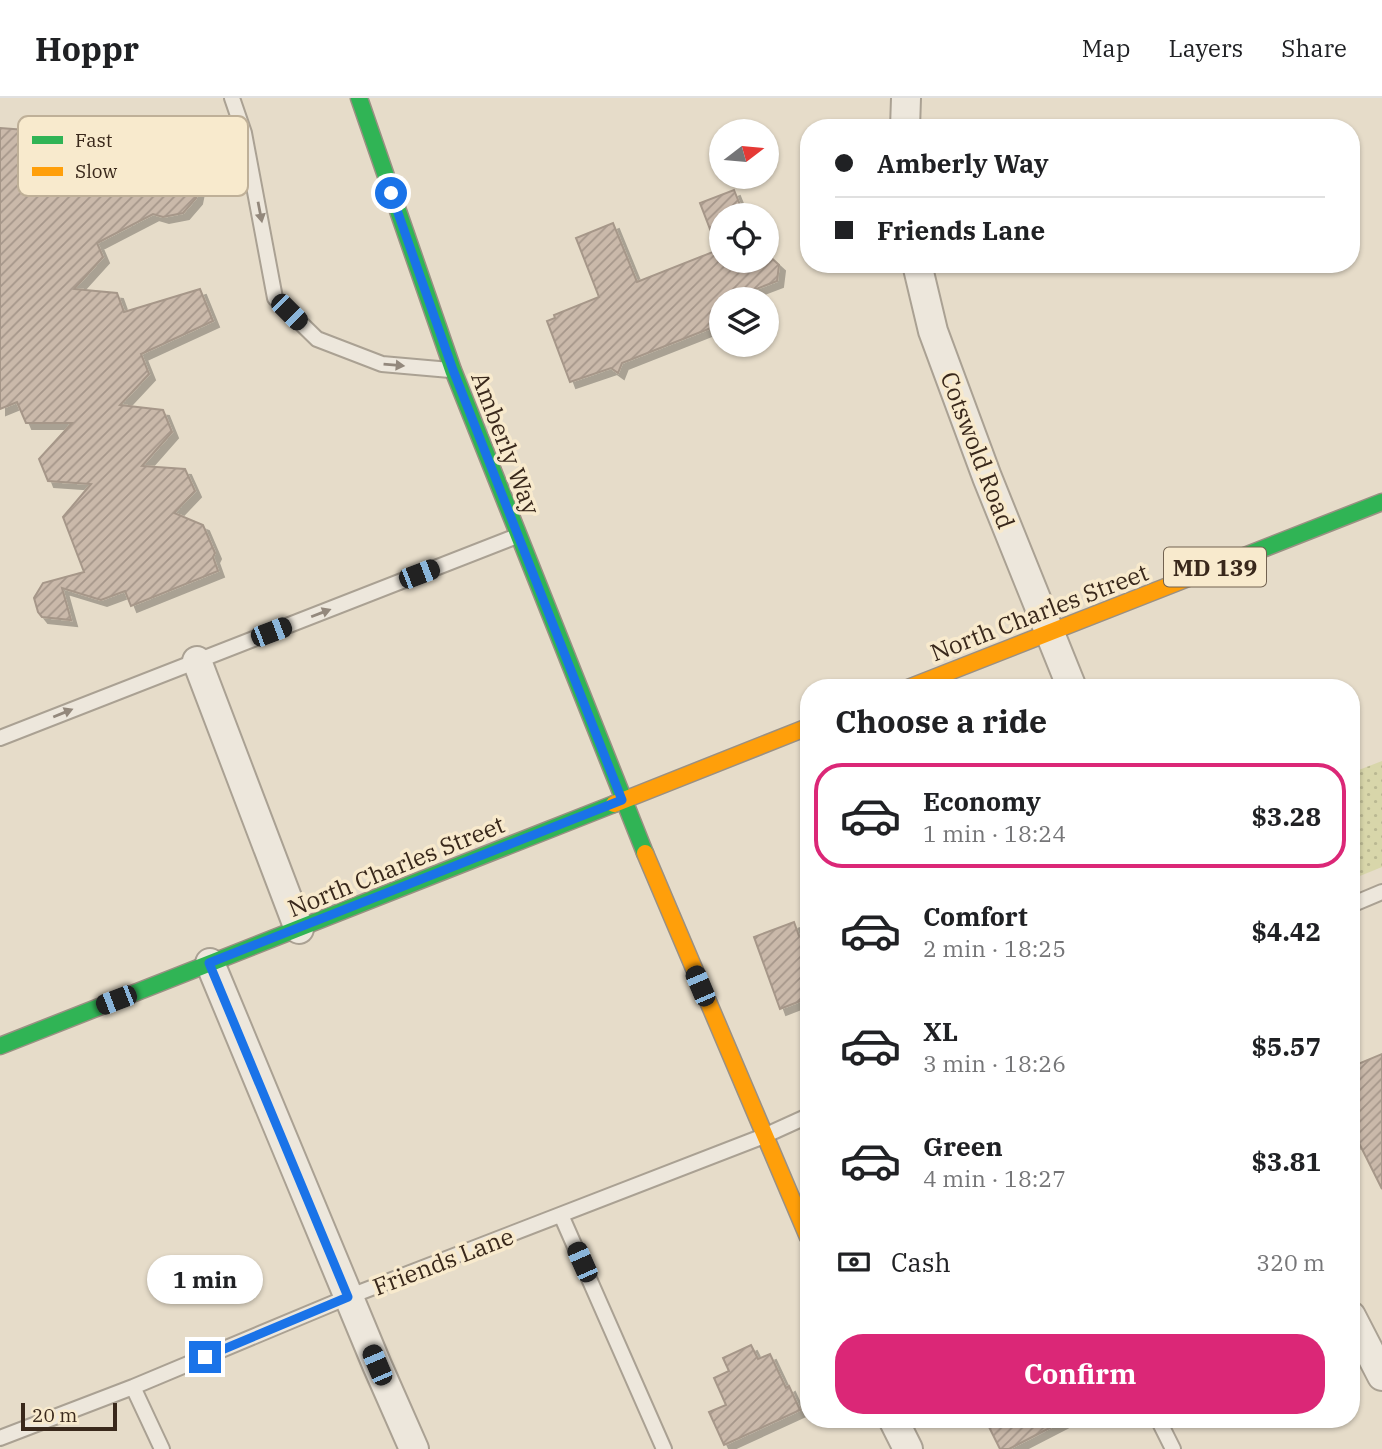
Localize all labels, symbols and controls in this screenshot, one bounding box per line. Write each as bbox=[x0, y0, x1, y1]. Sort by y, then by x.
text: Hoppr bbox=[35, 27, 139, 70]
text: Map bbox=[1082, 32, 1130, 64]
text: Layers bbox=[1168, 32, 1243, 64]
text: Share bbox=[1281, 32, 1347, 64]
legend bbox=[18, 116, 248, 196]
north arrow bbox=[709, 119, 779, 189]
map controls bbox=[709, 119, 779, 357]
text: Fast bbox=[75, 128, 113, 152]
text: Amberly Way bbox=[877, 146, 1049, 180]
text: Slow bbox=[75, 159, 117, 183]
route start bbox=[375, 177, 407, 209]
one-way arrow bbox=[254, 201, 265, 223]
button: locate bbox=[709, 203, 779, 273]
text: Friends Lane bbox=[877, 213, 1045, 247]
button: layers bbox=[709, 287, 779, 357]
car bbox=[267, 290, 312, 334]
one-way arrow bbox=[383, 360, 405, 371]
street label: Amberly Way bbox=[464, 367, 548, 519]
street label: Cotswold Road bbox=[933, 367, 1023, 533]
road number: MD 139 bbox=[1164, 547, 1266, 587]
street label: North Charles Street bbox=[925, 556, 1153, 668]
car bbox=[396, 557, 443, 591]
one-way arrow bbox=[311, 607, 332, 618]
car bbox=[248, 615, 295, 649]
text: Choose a ride bbox=[835, 700, 1047, 742]
one-way arrow bbox=[53, 708, 74, 719]
icon: car bbox=[839, 784, 902, 847]
text: Economy bbox=[923, 784, 1041, 818]
text: $3.28 bbox=[1251, 799, 1321, 833]
street label: North Charles Street bbox=[283, 808, 509, 924]
text: 1 min · 18:24 bbox=[923, 818, 1066, 848]
icon: car bbox=[839, 899, 902, 962]
text: Comfort bbox=[923, 899, 1028, 933]
text: $4.42 bbox=[1251, 914, 1321, 948]
text: 2 min · 18:25 bbox=[923, 933, 1066, 963]
car bbox=[683, 963, 718, 1009]
car bbox=[93, 983, 140, 1017]
icon: car bbox=[839, 1014, 902, 1077]
text: XL bbox=[923, 1014, 958, 1048]
text: $5.57 bbox=[1251, 1029, 1321, 1063]
text: 3 min · 18:26 bbox=[923, 1048, 1066, 1078]
icon: car bbox=[839, 1129, 902, 1192]
text: Green bbox=[923, 1129, 1003, 1163]
text: $3.81 bbox=[1251, 1144, 1321, 1178]
text: 4 min · 18:27 bbox=[923, 1163, 1066, 1193]
street label: Friends Lane bbox=[368, 1219, 518, 1303]
car bbox=[564, 1239, 601, 1285]
icon: cash bbox=[835, 1243, 873, 1281]
text: Cash bbox=[891, 1245, 951, 1279]
text: 320 m bbox=[1256, 1247, 1325, 1277]
callout: 1 min bbox=[147, 1256, 263, 1304]
text: 1 min bbox=[173, 1264, 237, 1294]
button: Confirm bbox=[835, 1334, 1325, 1414]
route end bbox=[189, 1341, 221, 1373]
car bbox=[360, 1342, 395, 1388]
scale bar bbox=[21, 1400, 117, 1432]
text: 20 m bbox=[32, 1403, 77, 1427]

